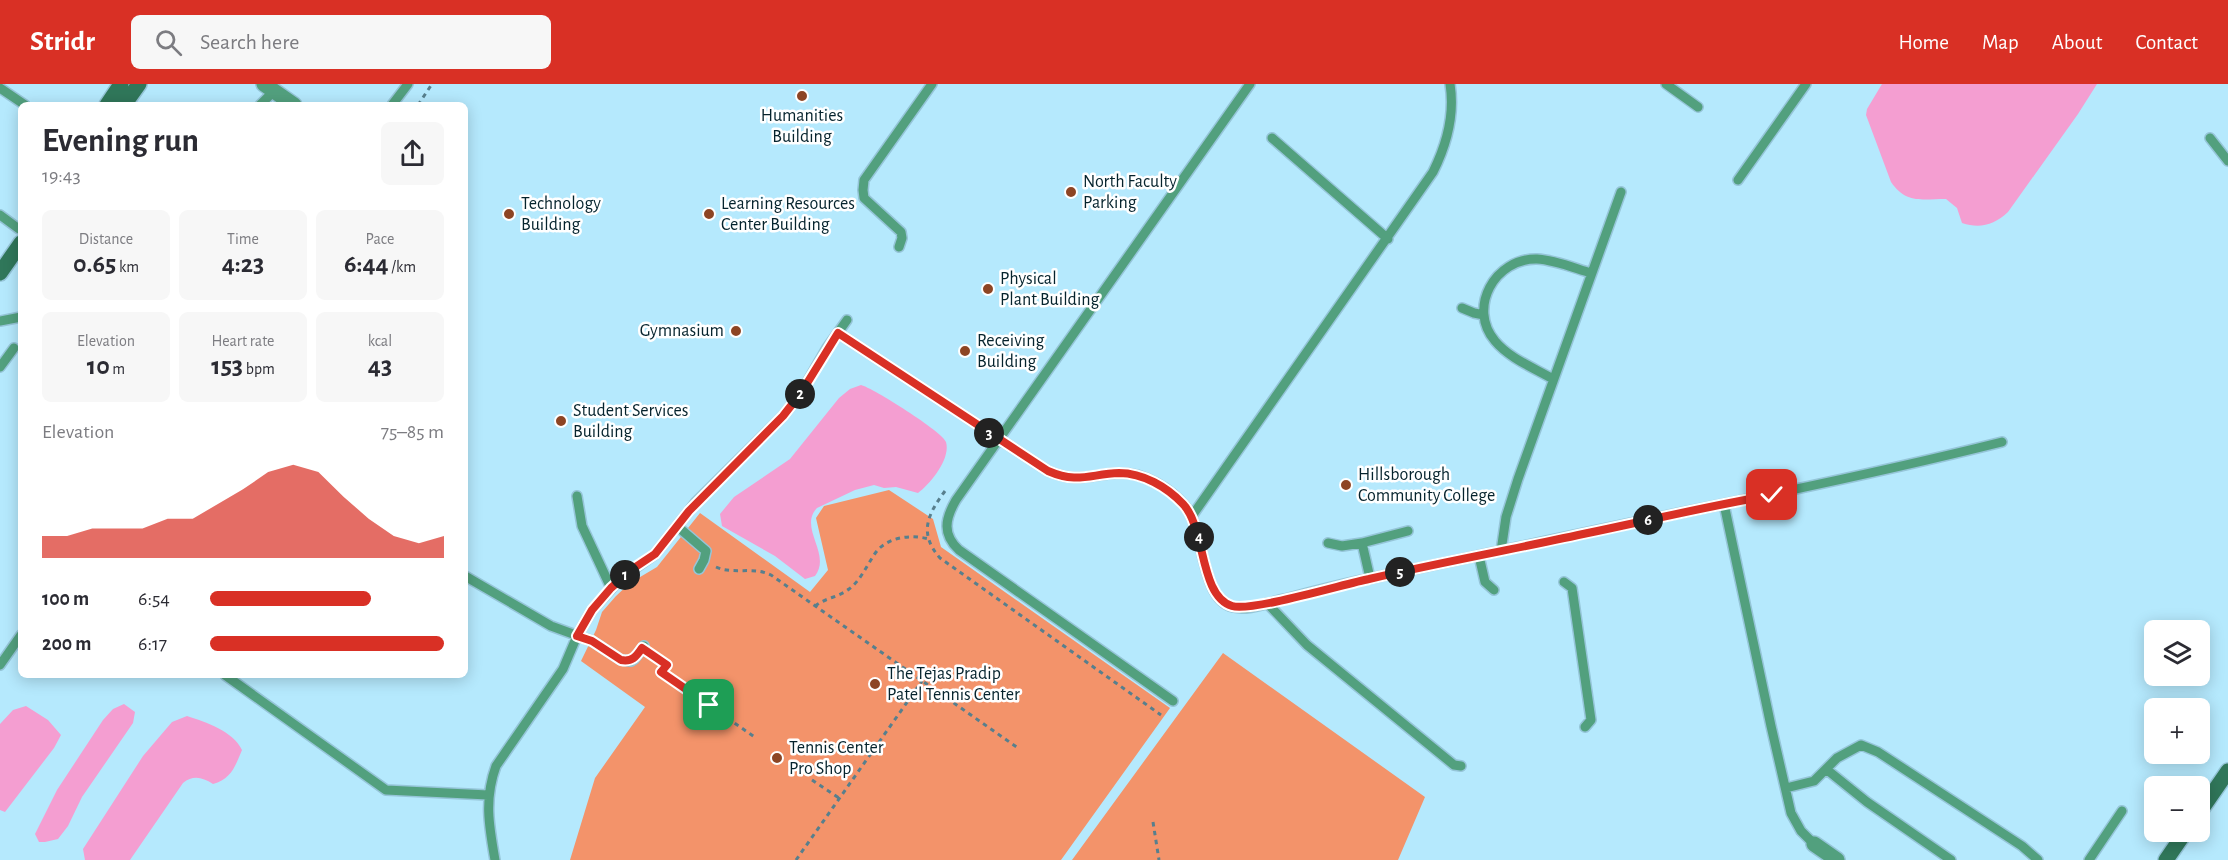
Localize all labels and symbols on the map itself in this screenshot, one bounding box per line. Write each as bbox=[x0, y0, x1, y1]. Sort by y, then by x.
marker: Humanities Building bbox=[795, 89, 809, 103]
place label: Humanities Building bbox=[761, 107, 843, 146]
place label: North Faculty Parking bbox=[1083, 173, 1177, 212]
marker: North Faculty Parking bbox=[1064, 185, 1078, 199]
place label: Technology Building bbox=[521, 195, 601, 234]
place label: Learning Resources Center Building bbox=[721, 195, 855, 234]
marker: Technology Building bbox=[502, 207, 516, 221]
marker: Learning Resources Center Building bbox=[702, 207, 716, 221]
place label: Physical Plant Building bbox=[1000, 270, 1100, 309]
marker: Physical Plant Building bbox=[981, 282, 995, 296]
place label: Gymnasium bbox=[640, 322, 724, 340]
marker: Gymnasium bbox=[729, 324, 743, 338]
place label: Receiving Building bbox=[977, 332, 1044, 371]
marker: Receiving Building bbox=[958, 344, 972, 358]
pin: 2 bbox=[785, 379, 815, 409]
place label: Student Services Building bbox=[573, 402, 688, 441]
marker: Student Services Building bbox=[554, 414, 568, 428]
pin: 3 bbox=[974, 418, 1004, 448]
place label: Hillsborough Community College bbox=[1358, 466, 1495, 505]
pin bbox=[1746, 469, 1797, 520]
marker: Hillsborough Community College bbox=[1339, 478, 1353, 492]
pin: 6 bbox=[1633, 505, 1663, 535]
pin: 4 bbox=[1184, 522, 1214, 552]
pin: 5 bbox=[1385, 557, 1415, 587]
pin: 1 bbox=[610, 560, 640, 590]
place label: The Tejas Pradip Patel Tennis Center bbox=[887, 665, 1020, 704]
marker: The Tejas Pradip Patel Tennis Center bbox=[868, 677, 882, 691]
pin bbox=[683, 679, 734, 730]
place label: Tennis Center Pro Shop bbox=[789, 739, 884, 778]
marker: Tennis Center Pro Shop bbox=[770, 751, 784, 765]

